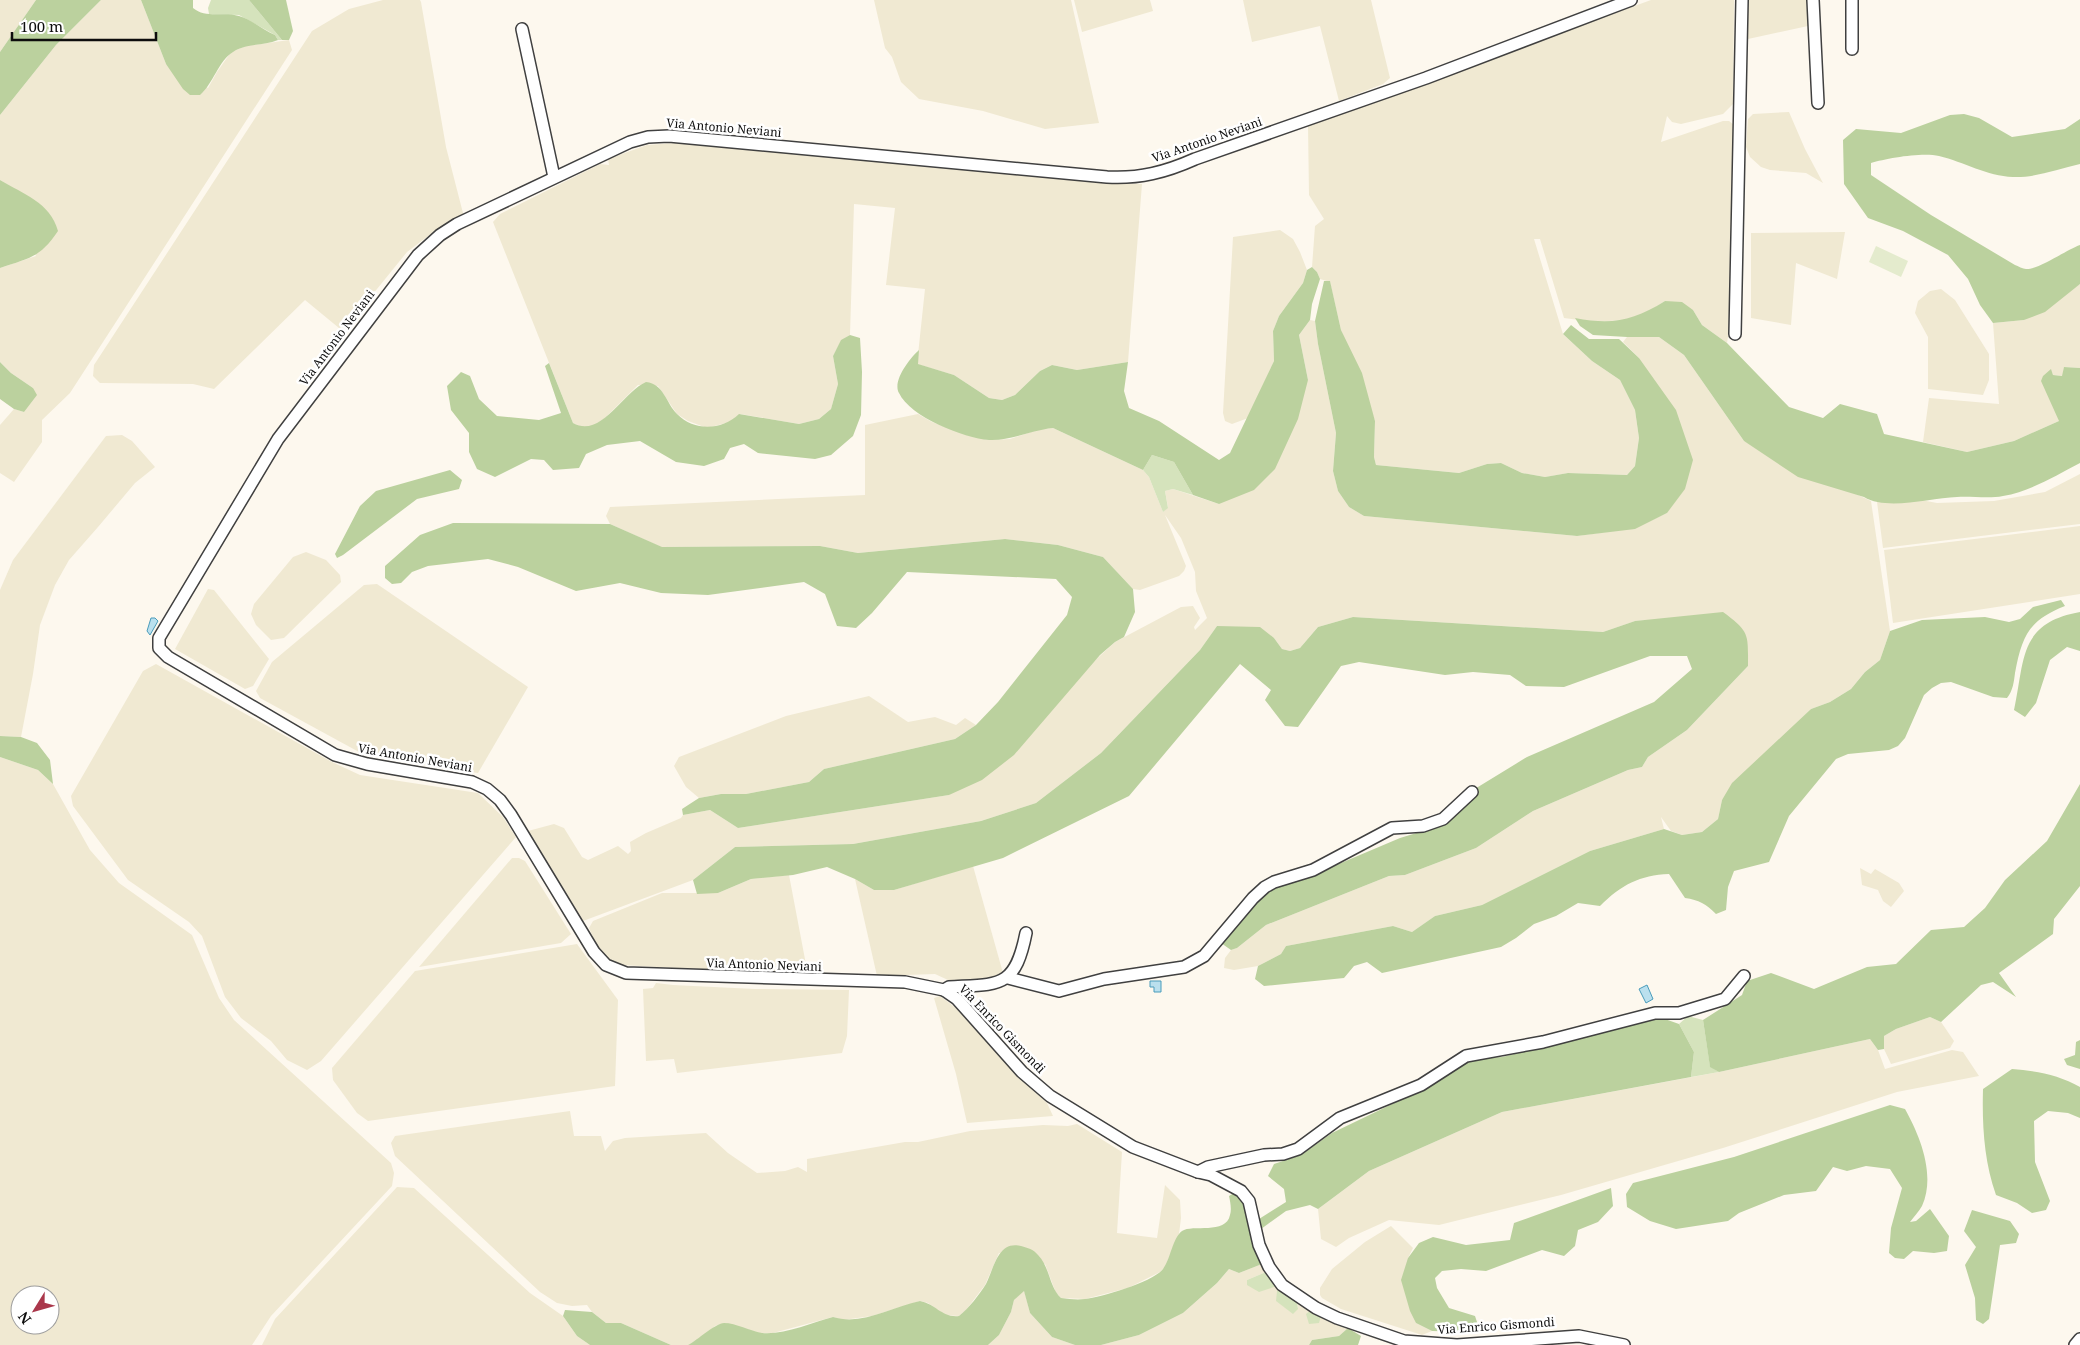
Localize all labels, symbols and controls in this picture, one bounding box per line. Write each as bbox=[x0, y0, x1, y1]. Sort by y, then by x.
scale bar bbox=[12, 10, 156, 42]
text: 100 m bbox=[20, 16, 63, 36]
street label: Via Antonio Neviani bbox=[1149, 113, 1264, 166]
street label: Via Antonio Neviani bbox=[666, 114, 782, 141]
street label: Via Antonio Neviani bbox=[295, 286, 378, 389]
street label: Via Antonio Neviani bbox=[357, 739, 474, 776]
street label: Via Antonio Neviani bbox=[706, 954, 822, 975]
street label: Via Enrico Gismondi bbox=[955, 980, 1049, 1077]
north arrow bbox=[10, 1285, 60, 1335]
text: N bbox=[13, 1308, 35, 1328]
street label: Via Enrico Gismondi bbox=[1437, 1313, 1555, 1338]

